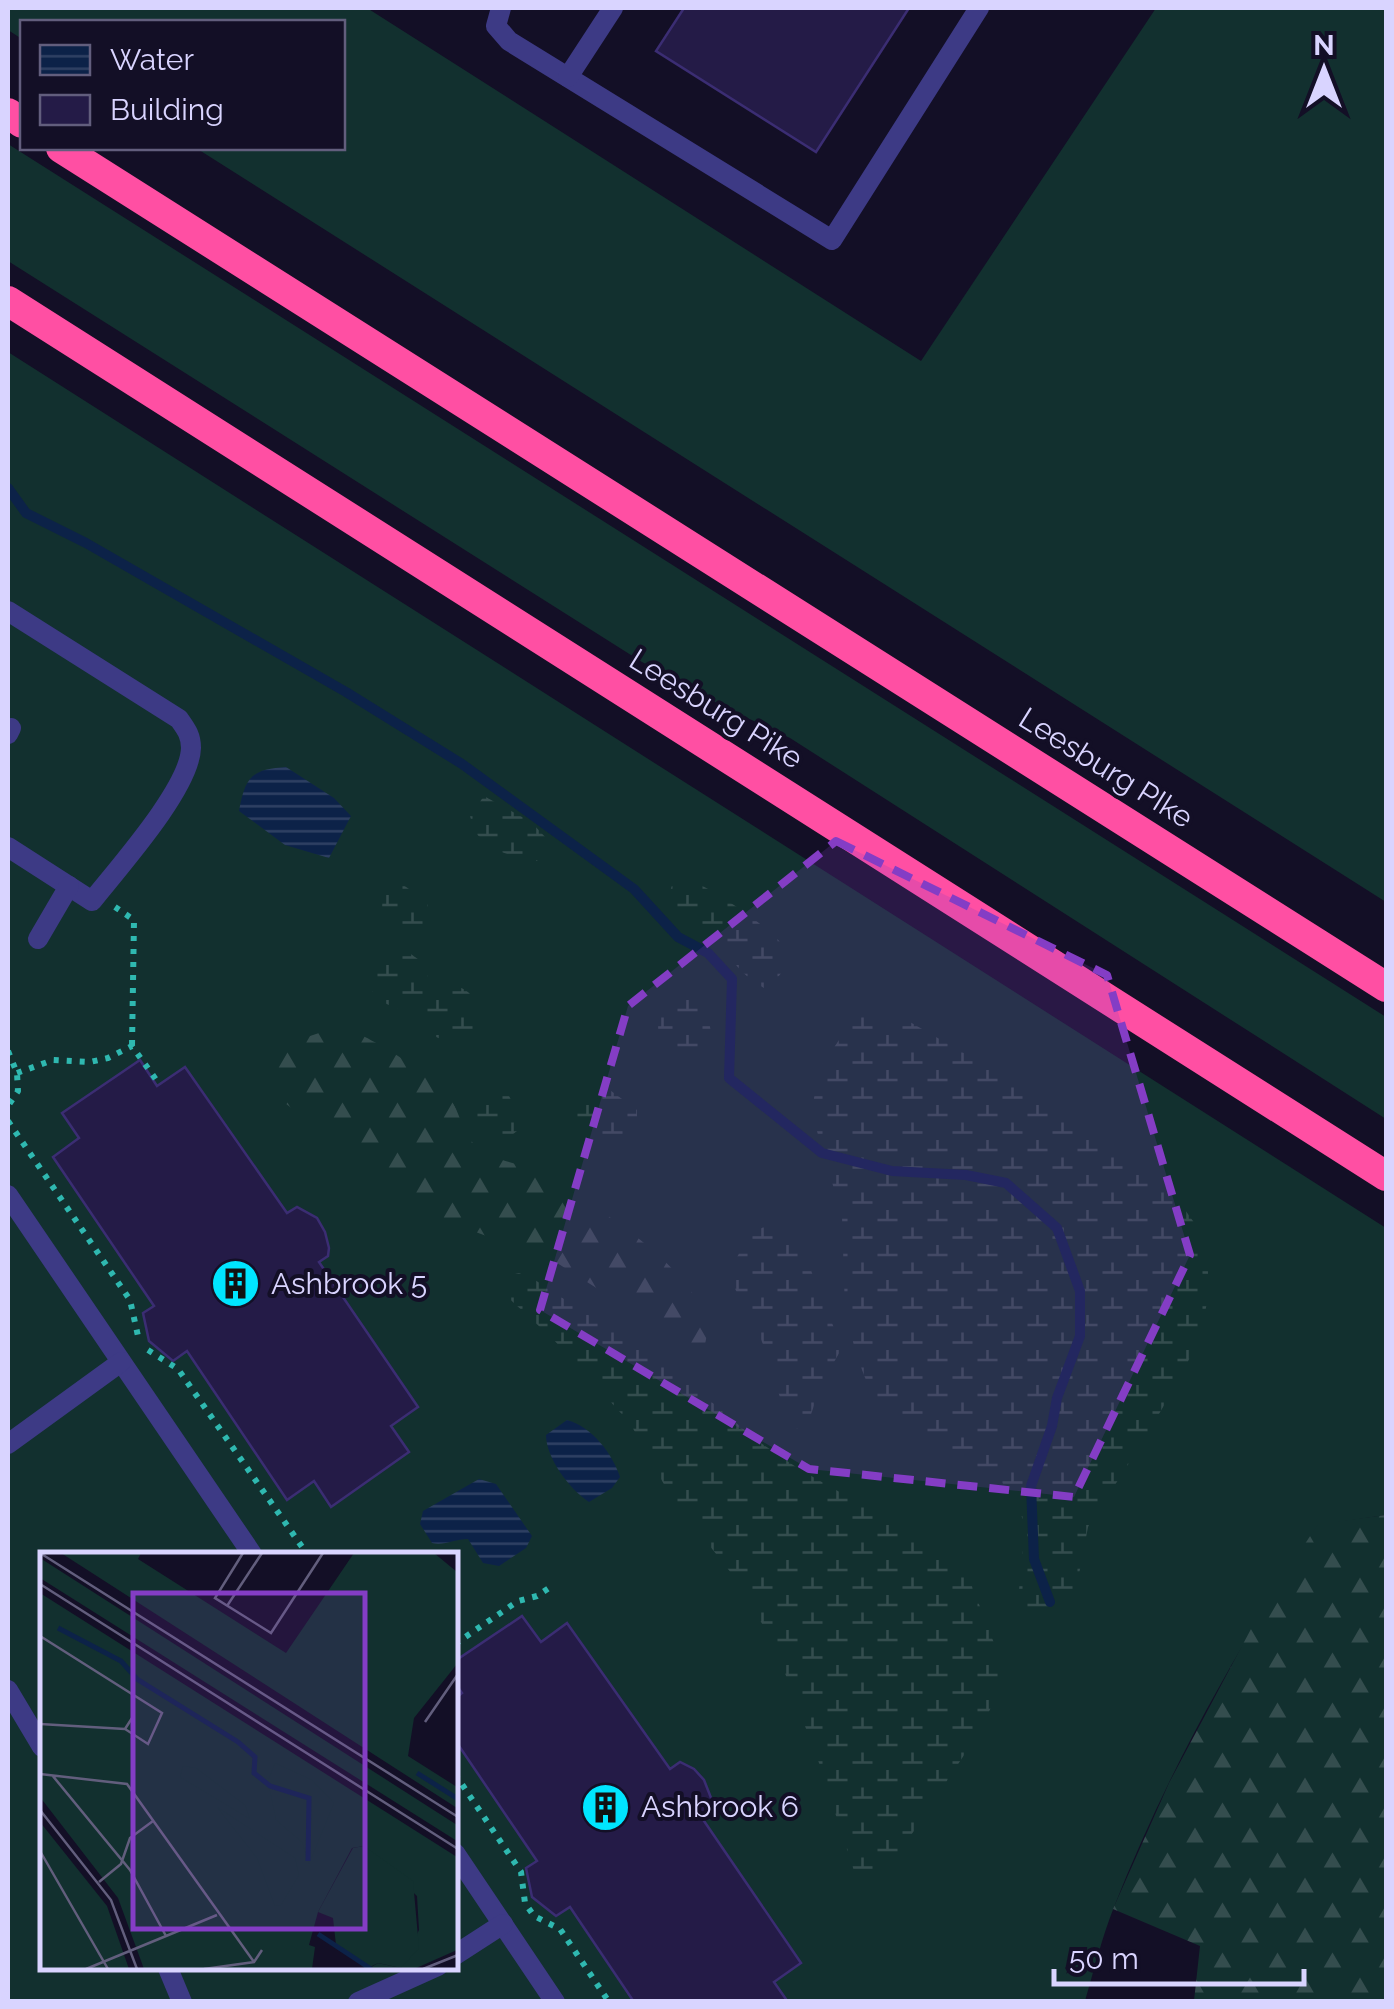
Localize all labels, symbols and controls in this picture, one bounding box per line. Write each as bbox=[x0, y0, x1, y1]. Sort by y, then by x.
legend bbox=[20, 20, 345, 150]
north arrow bbox=[1274, 20, 1374, 120]
text: N bbox=[1313, 29, 1335, 62]
text: Water bbox=[110, 42, 194, 77]
text: Building bbox=[110, 92, 224, 127]
street label: Leesburg Pike bbox=[623, 641, 809, 776]
street label: Leesburg PIke bbox=[1013, 700, 1200, 835]
building icon: Ashbrook 5 bbox=[210, 1258, 262, 1310]
place label: Ashbrook 5 bbox=[271, 1266, 427, 1301]
inset map bbox=[40, 1552, 458, 1969]
building icon: Ashbrook 6 bbox=[580, 1781, 632, 1833]
place label: Ashbrook 6 bbox=[641, 1789, 799, 1824]
scale bar bbox=[1054, 1924, 1304, 1986]
text: 50 m bbox=[1069, 1941, 1139, 1976]

